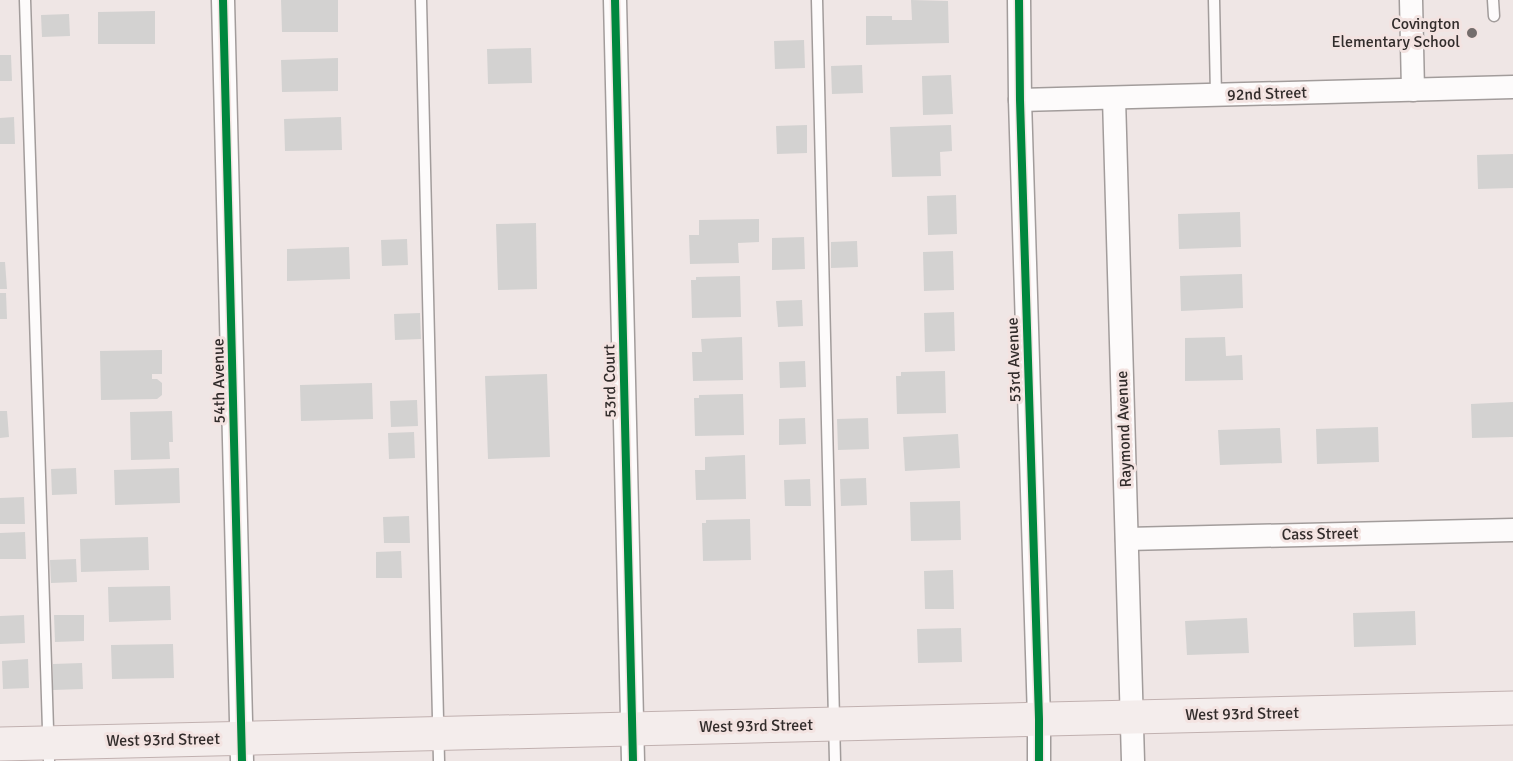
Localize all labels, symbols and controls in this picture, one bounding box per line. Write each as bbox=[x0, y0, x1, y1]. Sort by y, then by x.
place label: Covington Elementary School bbox=[1331, 14, 1460, 52]
marker: Covington Elementary School bbox=[1465, 26, 1479, 40]
street label: 92nd Street bbox=[1227, 83, 1308, 105]
street label: 53rd Avenue bbox=[1003, 317, 1025, 403]
street label: 54th Avenue bbox=[208, 338, 230, 424]
street label: 53rd Court bbox=[599, 344, 621, 418]
street label: Raymond Avenue bbox=[1112, 370, 1136, 488]
street label: Cass Street bbox=[1281, 523, 1359, 545]
street label: West 93rd Street bbox=[1185, 703, 1299, 725]
street label: West 93rd Street bbox=[699, 715, 813, 737]
street label: West 93rd Street bbox=[106, 729, 220, 751]

